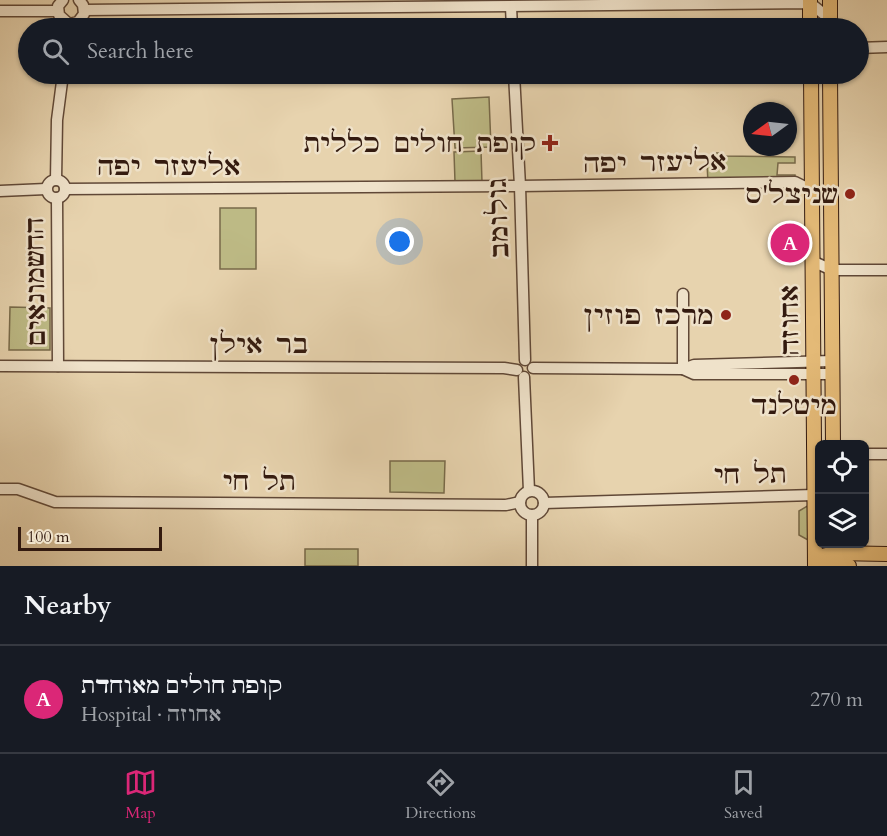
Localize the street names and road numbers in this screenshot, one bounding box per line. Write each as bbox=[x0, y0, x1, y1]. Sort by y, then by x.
street label: אליעזר יפה bbox=[583, 144, 727, 181]
street label: אליעזר יפה bbox=[97, 149, 241, 184]
street label: גולומב bbox=[480, 177, 517, 259]
street label: החשמונאים bbox=[17, 217, 54, 347]
street label: אחוזה bbox=[771, 285, 808, 355]
street label: בר אילן bbox=[209, 327, 309, 362]
street label: תל חי bbox=[713, 456, 787, 493]
street label: תל חי bbox=[223, 464, 295, 499]

